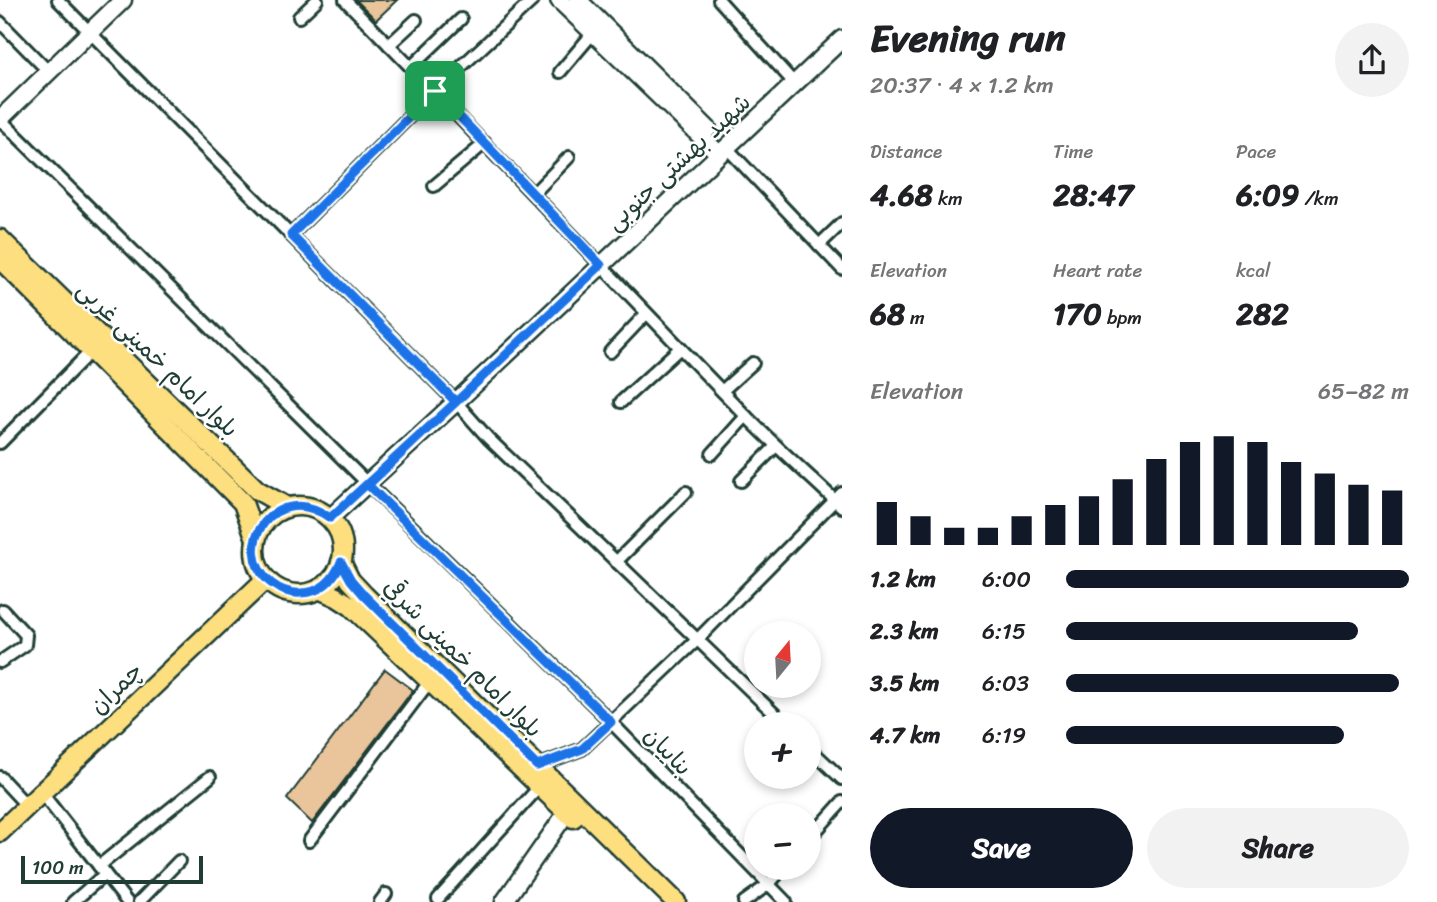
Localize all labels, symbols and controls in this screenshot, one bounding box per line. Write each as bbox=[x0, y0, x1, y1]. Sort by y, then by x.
text: Evening run bbox=[870, 5, 1066, 72]
button: share bbox=[1335, 23, 1409, 97]
pin bbox=[405, 61, 465, 121]
text: 20:37 · 4 × 1.2 km bbox=[870, 65, 1054, 106]
icon: arrive bbox=[416, 72, 454, 110]
street label: شهید بهشتی جنوبی bbox=[595, 83, 761, 241]
text: Distance bbox=[870, 135, 942, 168]
text: Time bbox=[1053, 135, 1093, 168]
text: Pace bbox=[1236, 135, 1276, 168]
text: 4.68 bbox=[870, 168, 933, 222]
text: 28:47 bbox=[1053, 168, 1133, 222]
text: 6:09 bbox=[1236, 168, 1299, 222]
text: km bbox=[933, 182, 963, 215]
text: /km bbox=[1299, 182, 1339, 215]
text: Elevation bbox=[870, 254, 947, 287]
text: Heart rate bbox=[1053, 254, 1142, 287]
text: kcal bbox=[1236, 254, 1271, 287]
street label: بلوار امام خمینی غربی bbox=[67, 270, 249, 448]
text: 68 bbox=[870, 287, 905, 341]
text: 170 bbox=[1053, 287, 1102, 341]
text: 282 bbox=[1236, 287, 1289, 341]
text: m bbox=[905, 301, 925, 334]
text: bpm bbox=[1102, 301, 1142, 334]
text: Elevation bbox=[870, 371, 963, 412]
text: 65–82 m bbox=[1318, 371, 1409, 412]
text: 1.2 km bbox=[870, 559, 936, 600]
text: 6:00 bbox=[982, 559, 1031, 600]
street label: بلوار امام خمینی شرقي bbox=[373, 568, 553, 748]
text: 2.3 km bbox=[870, 611, 939, 652]
text: 6:15 bbox=[982, 611, 1026, 652]
north arrow bbox=[744, 621, 821, 698]
map controls bbox=[744, 621, 821, 880]
street label: چمران bbox=[79, 651, 153, 725]
text: 3.5 km bbox=[870, 663, 939, 704]
text: 6:03 bbox=[982, 663, 1029, 704]
button: + bbox=[744, 712, 821, 789]
text: 4.7 km bbox=[870, 715, 940, 756]
text: 6:19 bbox=[982, 715, 1026, 756]
street label: بناییان bbox=[633, 716, 703, 786]
button: − bbox=[744, 803, 821, 880]
button: Save bbox=[870, 808, 1133, 888]
button: Share bbox=[1147, 808, 1409, 888]
text: 100 m bbox=[32, 851, 84, 884]
scale bar bbox=[21, 853, 203, 885]

